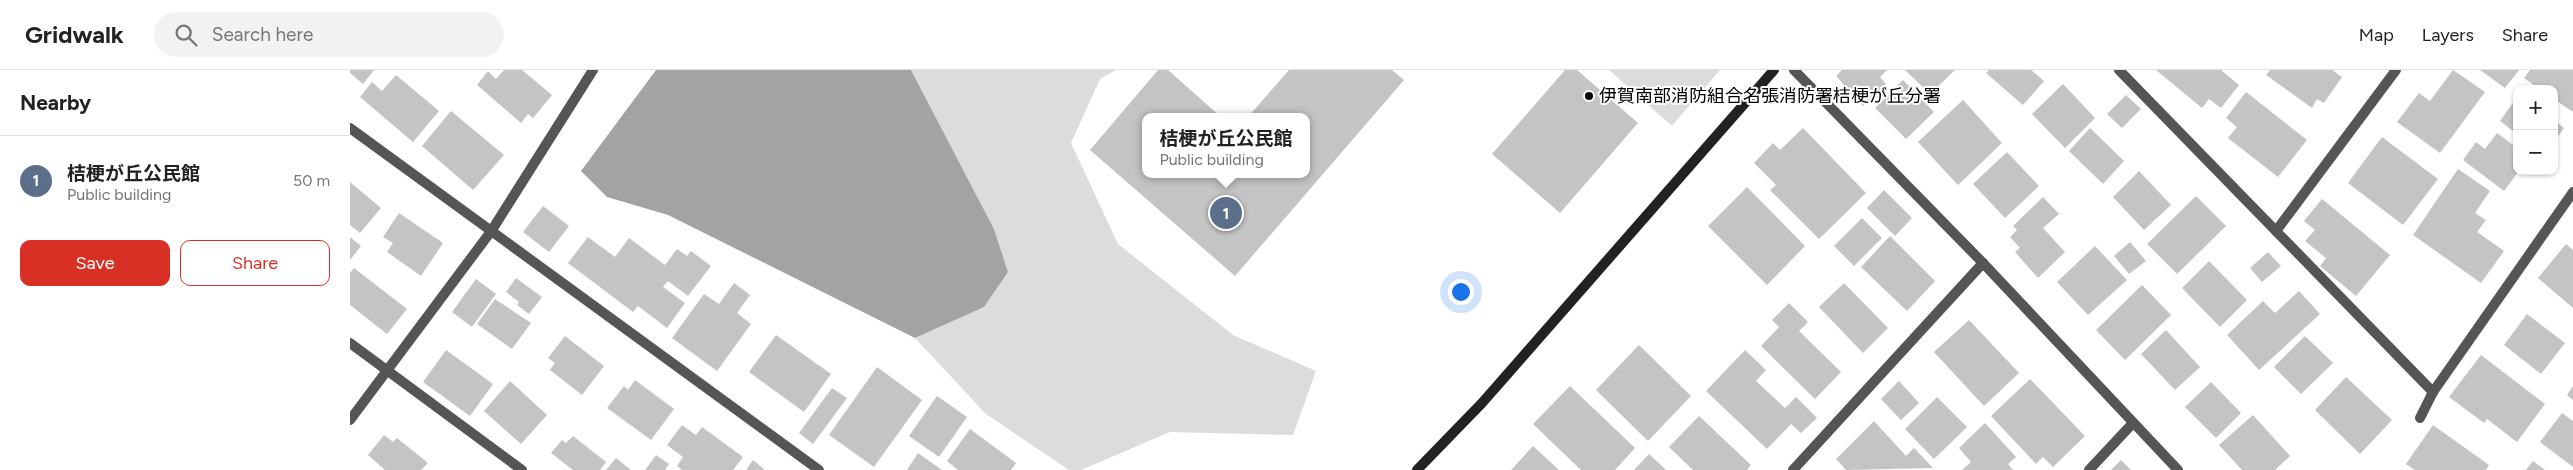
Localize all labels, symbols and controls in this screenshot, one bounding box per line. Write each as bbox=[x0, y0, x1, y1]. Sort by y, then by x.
search box bbox=[154, 12, 504, 57]
text: Gridwalk bbox=[25, 20, 124, 49]
icon: search bbox=[172, 21, 200, 49]
text: Search here bbox=[212, 23, 313, 46]
text: Map bbox=[2359, 24, 2394, 46]
text: Layers bbox=[2422, 24, 2474, 46]
text: Share bbox=[2502, 24, 2548, 46]
place label: 伊賀南部消防組合名張消防署桔梗が丘分署 bbox=[1599, 85, 1941, 107]
map controls bbox=[2513, 85, 2558, 175]
button: + bbox=[2513, 85, 2558, 130]
text: Nearby bbox=[20, 90, 91, 115]
marker: 伊賀南部消防組合名張消防署桔梗が丘分署 bbox=[1583, 90, 1595, 102]
popup bbox=[1142, 113, 1310, 178]
text: 桔梗が丘公民館 bbox=[1159, 127, 1293, 150]
button: − bbox=[2513, 130, 2558, 175]
text: Public building bbox=[1159, 150, 1264, 169]
text: 桔梗が丘公民館 bbox=[67, 162, 200, 185]
text: 1 bbox=[33, 171, 39, 190]
text: 50 m bbox=[293, 171, 330, 190]
text: Public building bbox=[67, 185, 171, 204]
pin: 1 bbox=[1210, 194, 1242, 232]
button: Save bbox=[20, 240, 170, 286]
button: Share bbox=[180, 240, 330, 286]
your location bbox=[1448, 279, 1474, 305]

